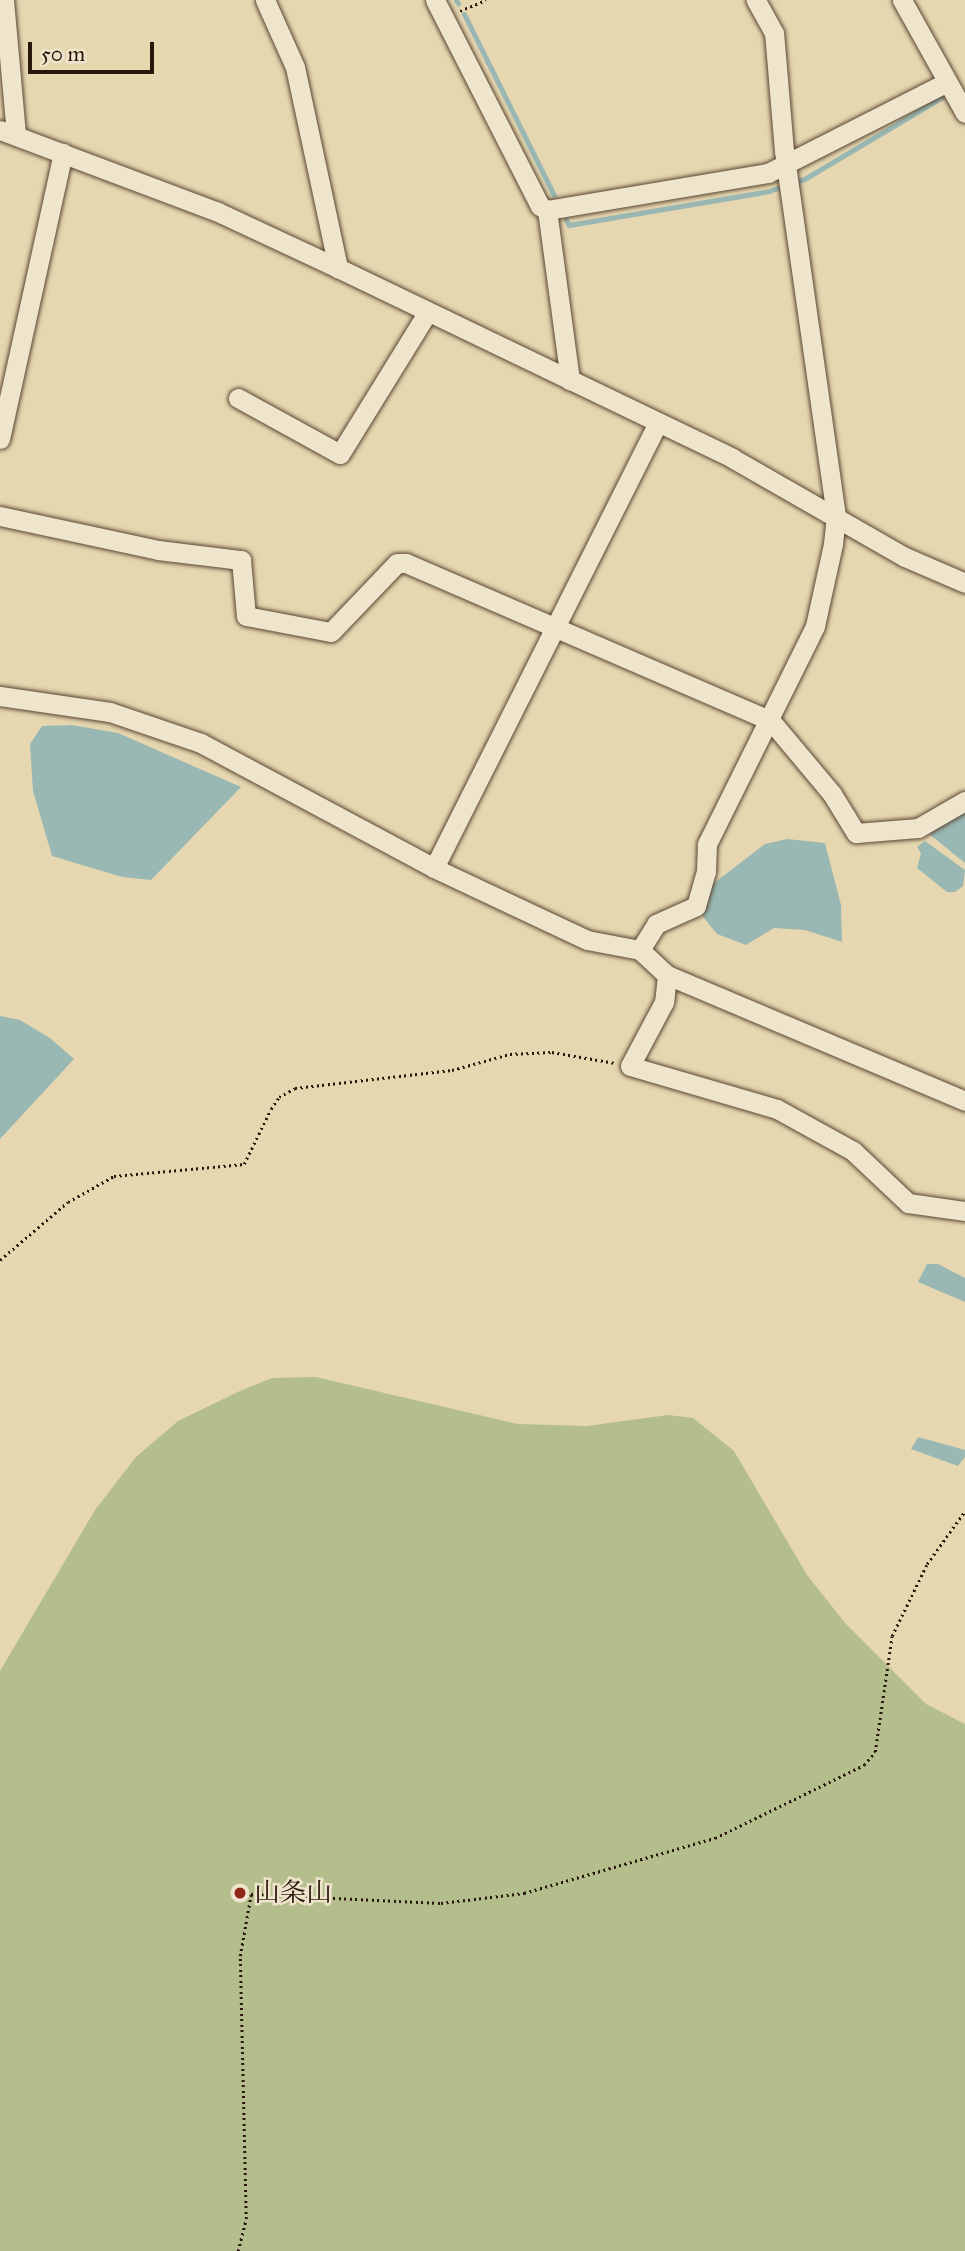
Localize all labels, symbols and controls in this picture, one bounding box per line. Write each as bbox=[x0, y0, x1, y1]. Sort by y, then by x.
scale bar bbox=[32, 28, 158, 72]
text: 50 m bbox=[41, 41, 85, 67]
place label: 山条山 bbox=[254, 1877, 332, 1909]
marker: 山条山 bbox=[232, 1885, 248, 1901]

